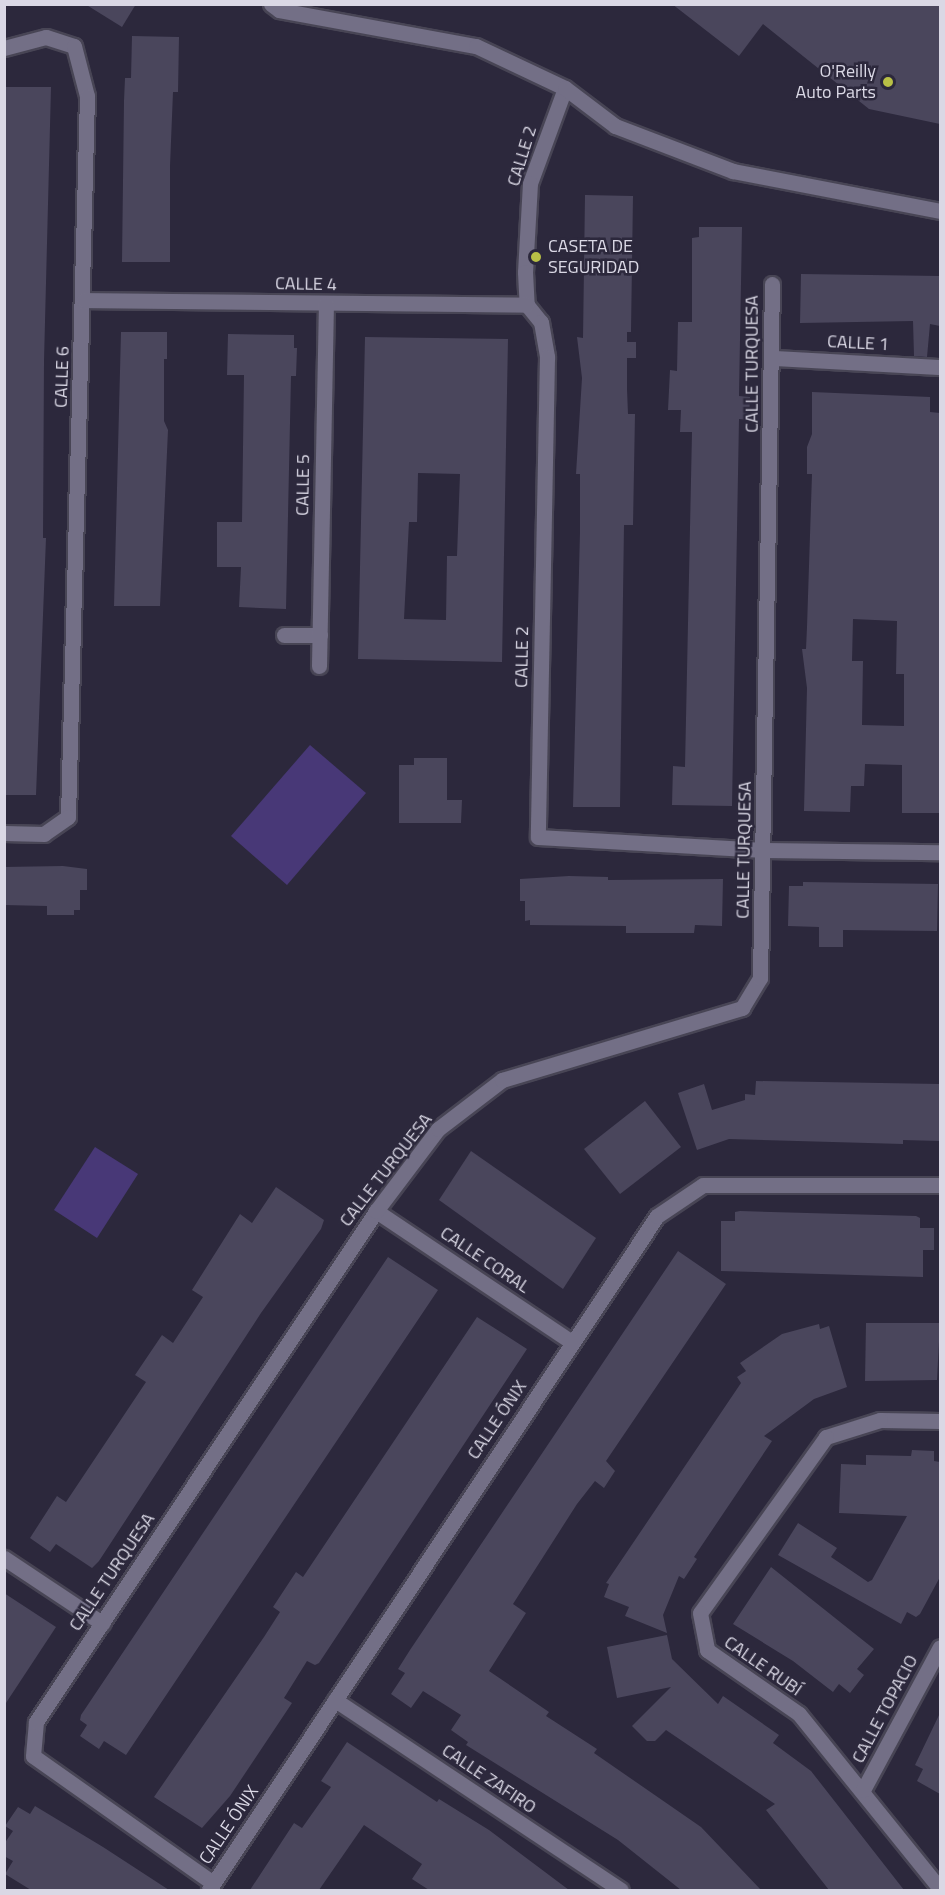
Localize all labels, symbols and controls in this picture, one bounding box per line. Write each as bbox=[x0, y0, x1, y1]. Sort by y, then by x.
place label: O'Reilly Auto Parts bbox=[795, 61, 876, 104]
marker: O'Reilly Auto Parts bbox=[881, 75, 895, 89]
street label: CALLE 2 bbox=[503, 123, 541, 189]
place label: CASETA DE SEGURIDAD bbox=[548, 236, 639, 278]
marker: CASETA DE SEGURIDAD bbox=[529, 250, 543, 264]
street label: CALLE 4 bbox=[275, 273, 337, 295]
street label: CALLE TURQUESA bbox=[741, 295, 763, 433]
street label: CALLE 1 bbox=[827, 331, 889, 355]
street label: CALLE 6 bbox=[50, 346, 74, 408]
street label: CALLE 5 bbox=[292, 454, 314, 516]
street label: CALLE 2 bbox=[511, 626, 533, 688]
street label: CALLE TURQUESA bbox=[732, 781, 756, 919]
street label: CALLE TURQUESA bbox=[335, 1109, 437, 1231]
street label: CALLE CORAL bbox=[436, 1222, 534, 1298]
street label: CALLE ÓNIX bbox=[463, 1377, 531, 1463]
street label: CALLE TURQUESA bbox=[65, 1509, 159, 1635]
street label: CALLE RUBÍ bbox=[720, 1631, 806, 1701]
street label: CALLE TOPACIO bbox=[847, 1651, 923, 1767]
street label: CALLE ZAFIRO bbox=[438, 1740, 540, 1818]
street label: CALLE ÓNIX bbox=[195, 1782, 263, 1868]

